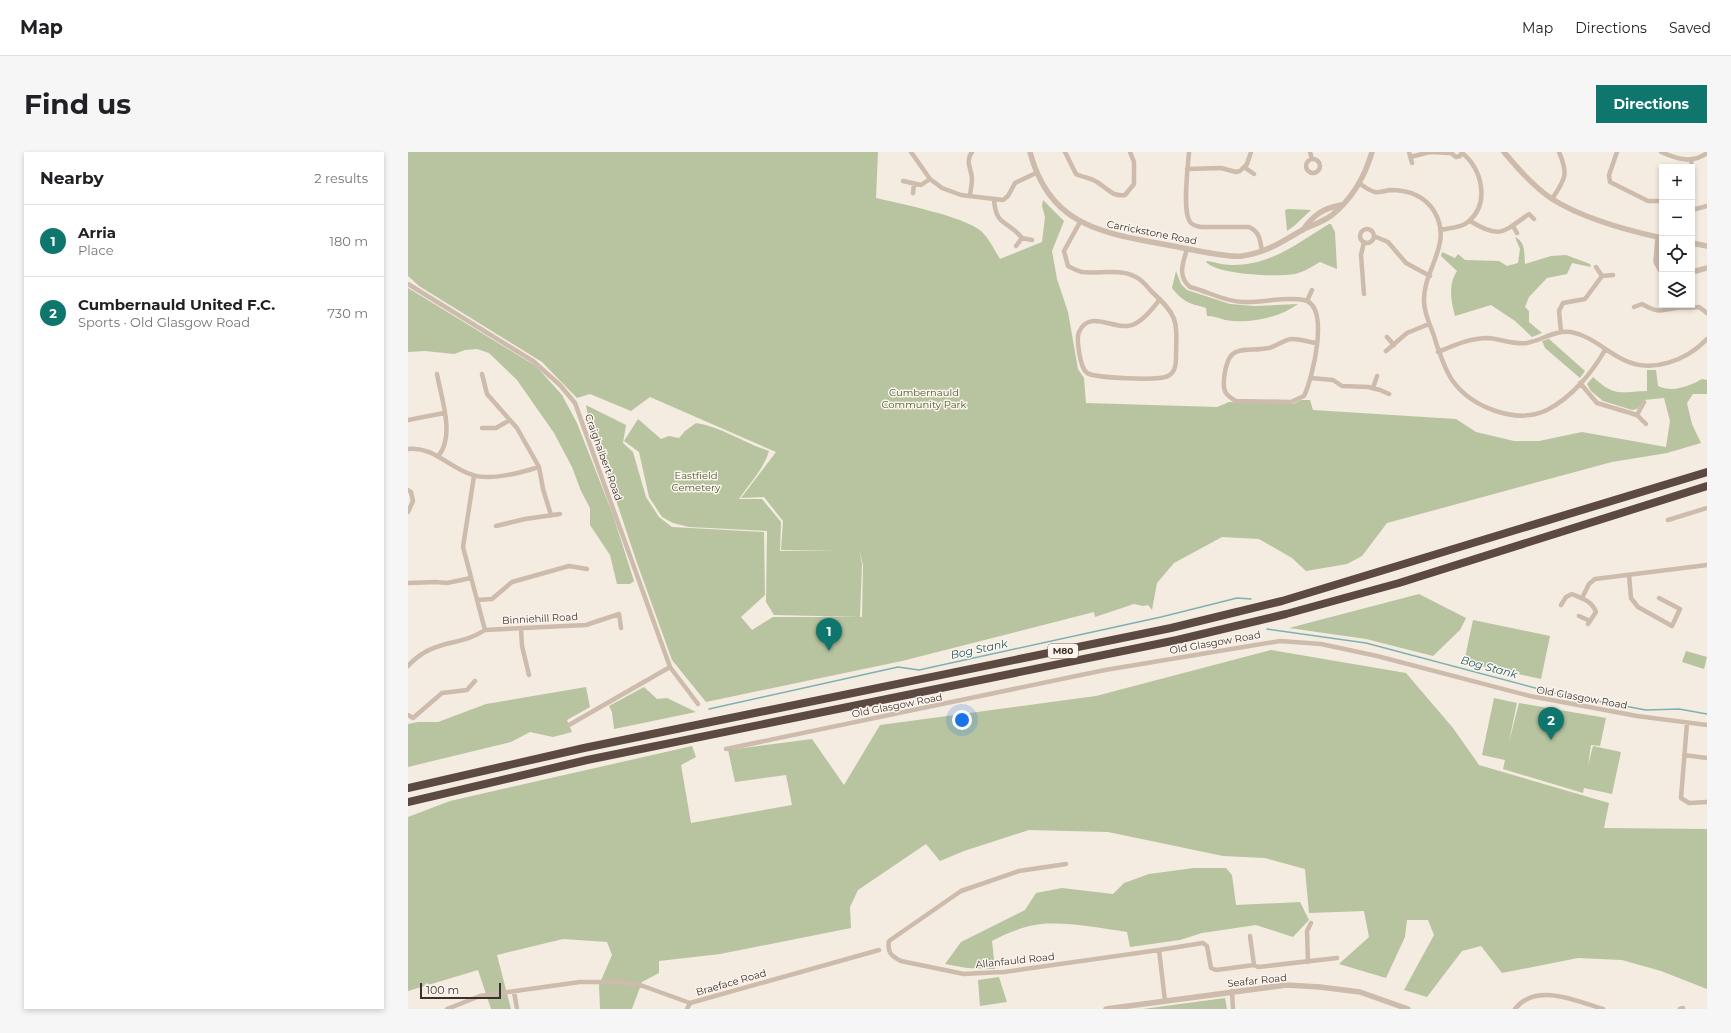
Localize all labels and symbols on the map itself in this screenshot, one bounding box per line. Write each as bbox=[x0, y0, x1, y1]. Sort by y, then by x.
street label: Carrickstone Road bbox=[1106, 217, 1198, 248]
park label: Cumbernauld Community Park bbox=[881, 386, 967, 411]
street label: Craighalbert Road bbox=[582, 412, 625, 502]
park label: Eastfield Cemetery bbox=[672, 469, 721, 494]
street label: Binniehill Road bbox=[502, 610, 578, 627]
pin: 1 bbox=[816, 618, 842, 651]
street label: Old Glasgow Road bbox=[1169, 628, 1262, 657]
water label: Bog Stank bbox=[949, 636, 1009, 662]
road number: M80 bbox=[1048, 644, 1078, 658]
water label: Bog Stank bbox=[1459, 653, 1519, 681]
street label: Old Glasgow Road bbox=[1535, 683, 1628, 712]
street label: Old Glasgow Road bbox=[851, 690, 944, 721]
pin: 2 bbox=[1538, 707, 1564, 740]
your location bbox=[952, 710, 972, 730]
street label: Allanfauld Road bbox=[975, 950, 1055, 971]
street label: Braeface Road bbox=[694, 966, 768, 999]
street label: Seafar Road bbox=[1227, 971, 1288, 990]
scale bar bbox=[420, 981, 501, 1000]

